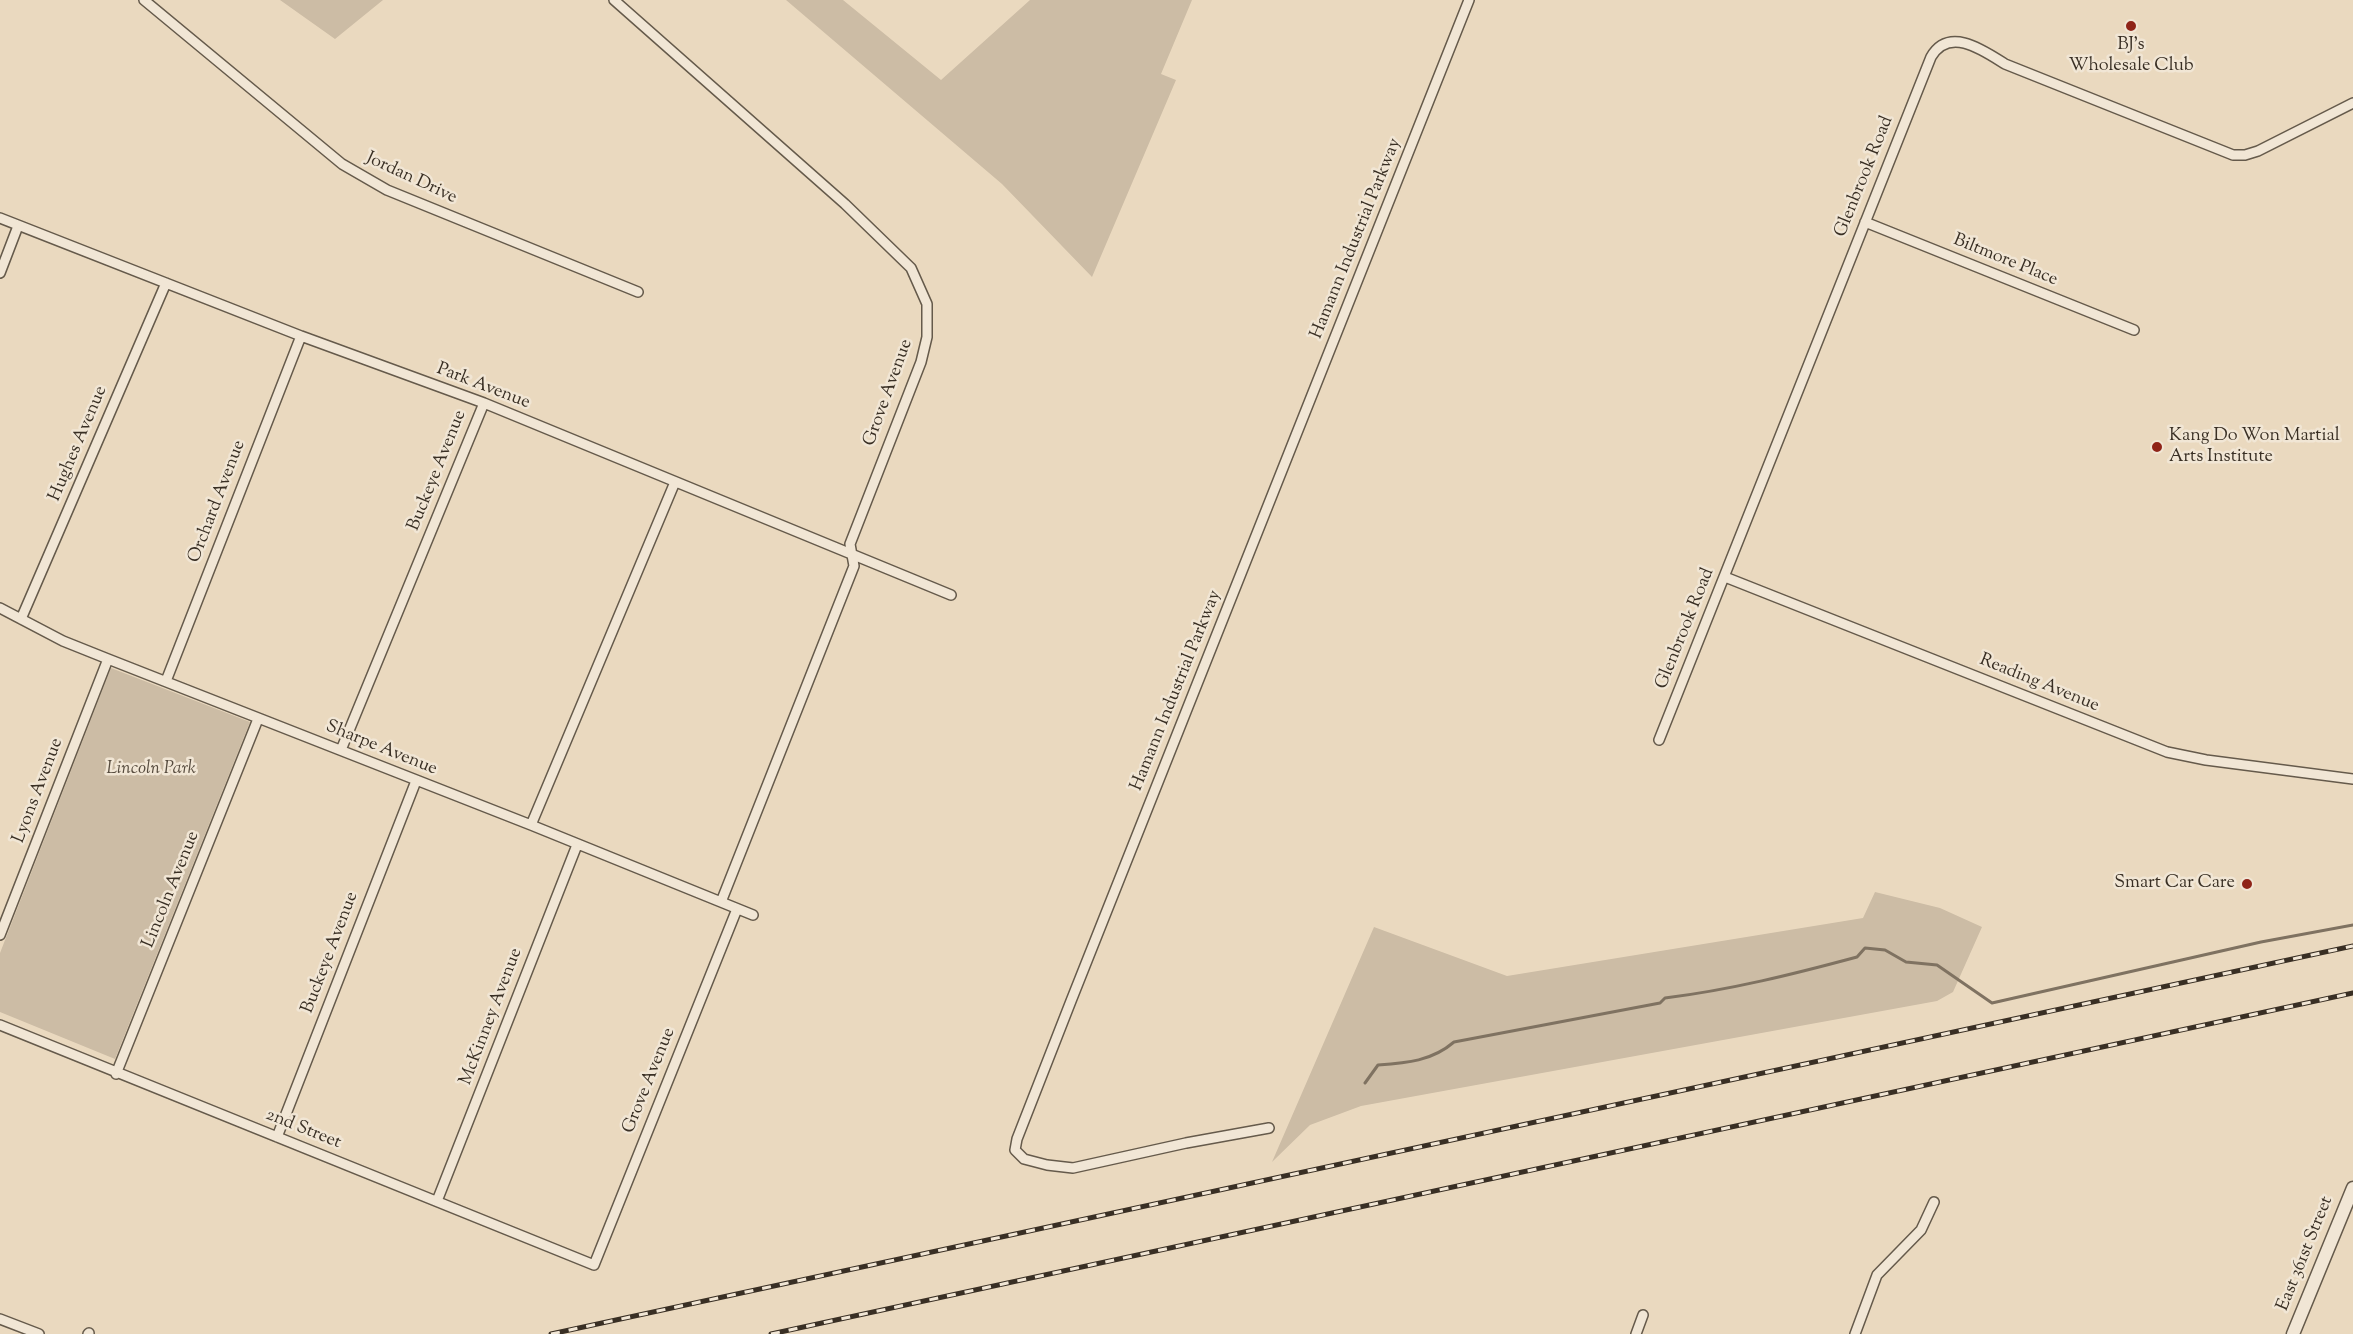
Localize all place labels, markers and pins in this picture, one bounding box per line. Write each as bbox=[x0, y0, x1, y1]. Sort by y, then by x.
marker: BJ's Wholesale Club bbox=[2124, 19, 2138, 33]
place label: BJ's Wholesale Club bbox=[2068, 35, 2194, 78]
place label: Kang Do Won Martial Arts Institute bbox=[2169, 426, 2340, 468]
marker: Kang Do Won Martial Arts Institute bbox=[2150, 440, 2164, 454]
place label: Smart Car Care bbox=[2114, 873, 2235, 895]
marker: Smart Car Care bbox=[2240, 877, 2254, 891]

